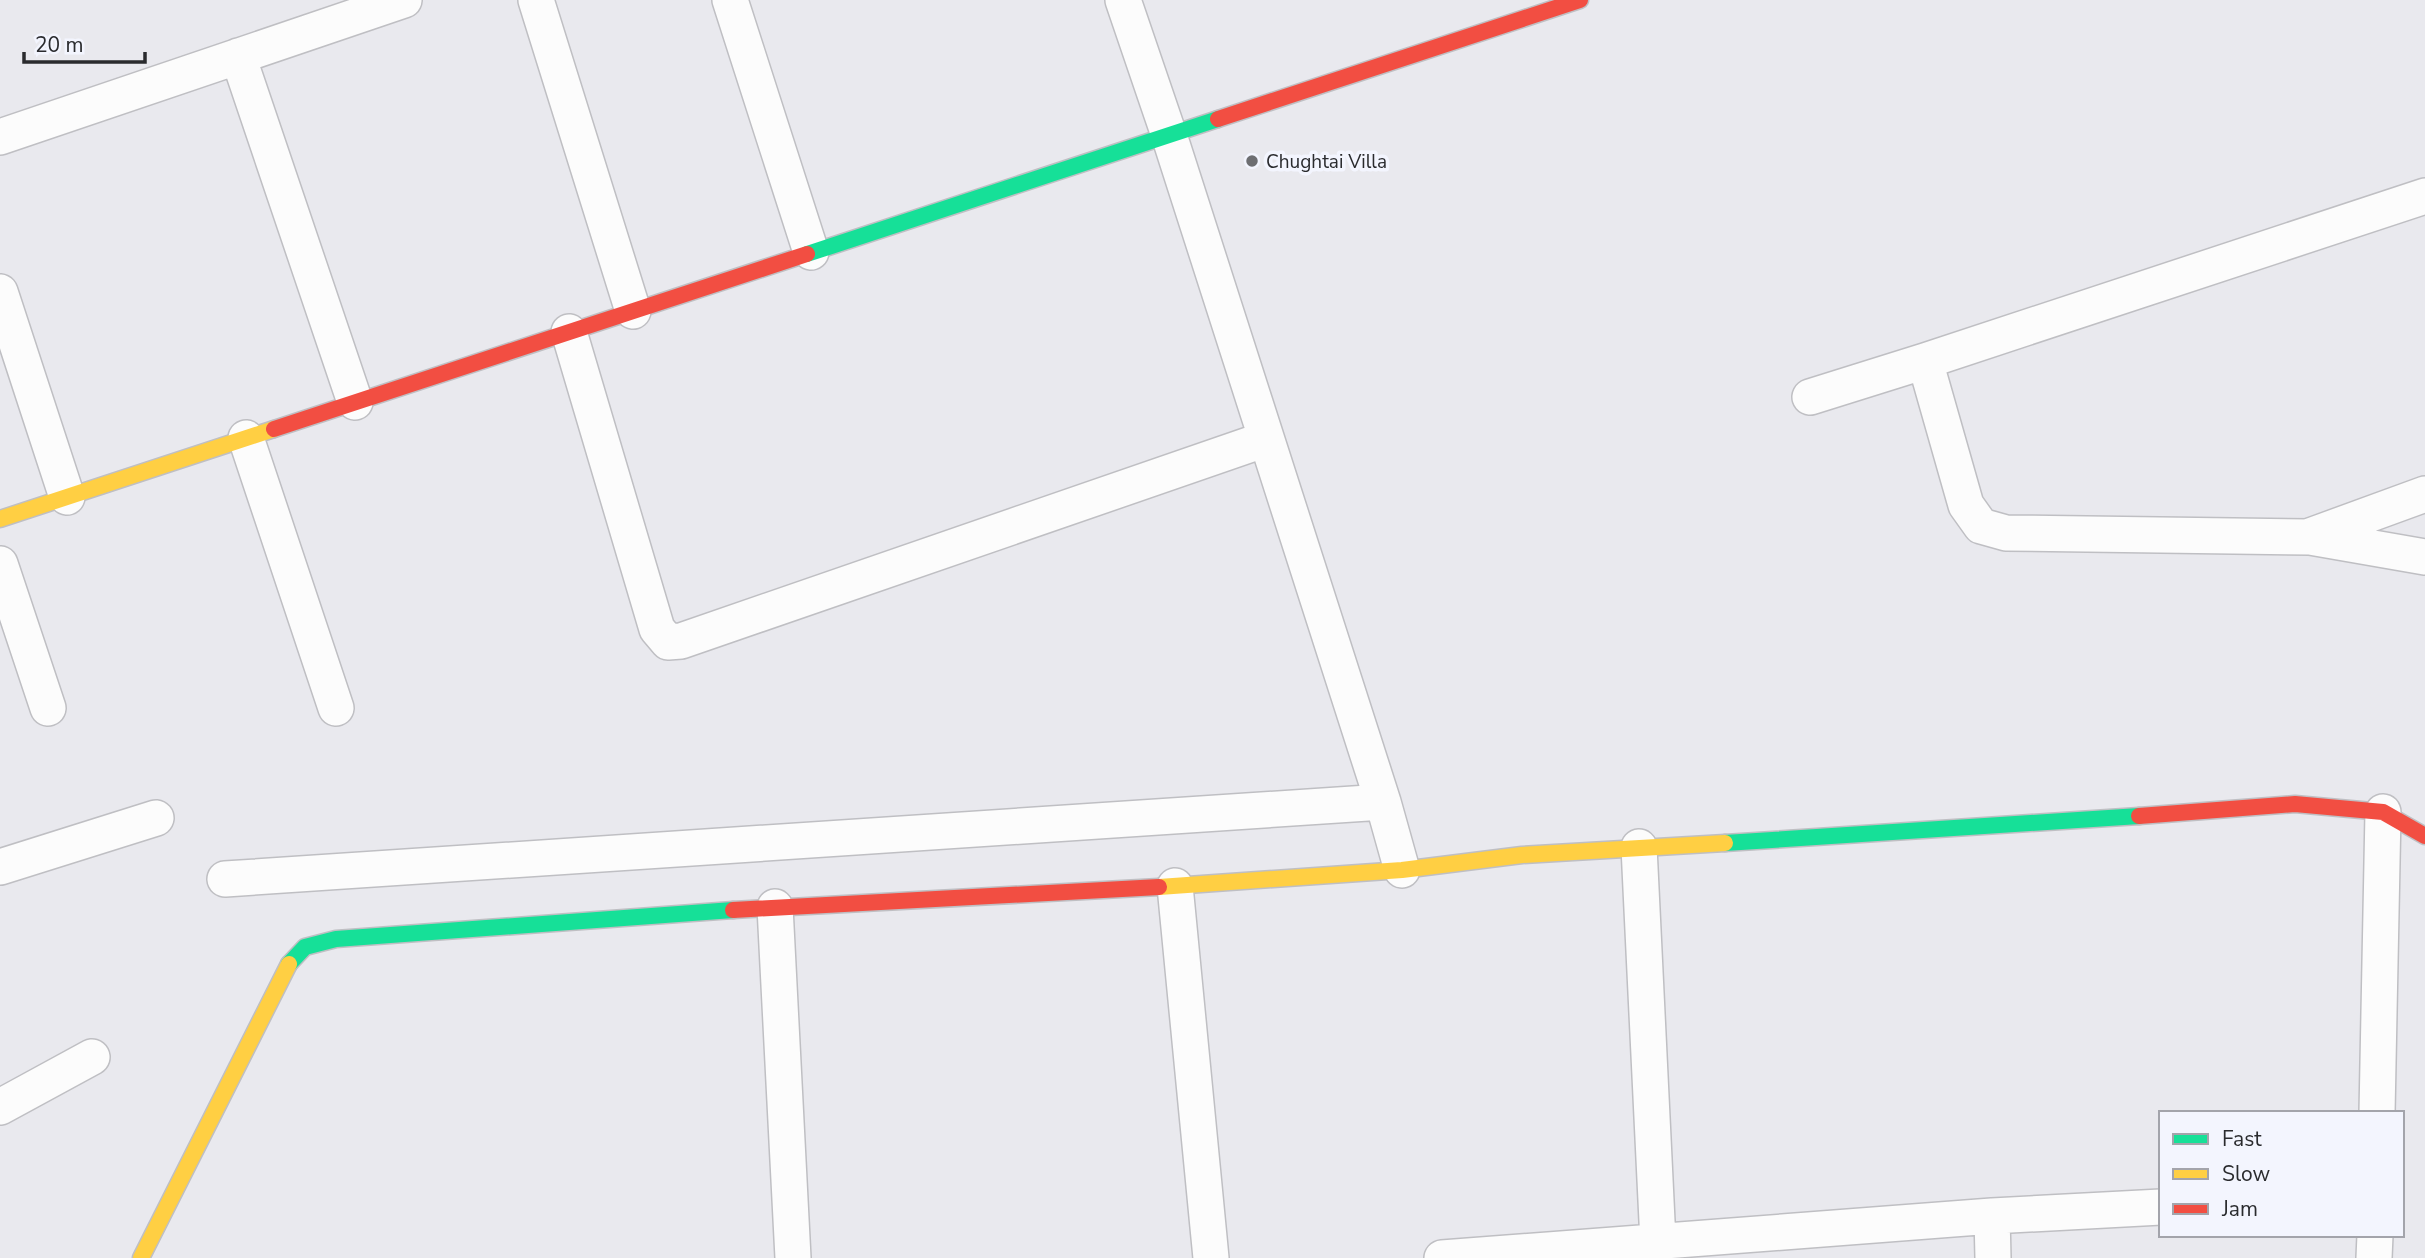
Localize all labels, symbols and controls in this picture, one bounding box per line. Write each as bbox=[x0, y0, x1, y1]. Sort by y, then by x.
scale bar bbox=[24, 21, 145, 65]
text: 20 m bbox=[35, 31, 84, 59]
place label: Chughtai Villa bbox=[1266, 149, 1387, 175]
marker: Chughtai Villa bbox=[1244, 153, 1260, 169]
legend bbox=[2159, 1111, 2404, 1237]
text: Fast bbox=[2222, 1125, 2262, 1153]
text: Slow bbox=[2222, 1160, 2271, 1188]
text: Jam bbox=[2221, 1195, 2258, 1223]

